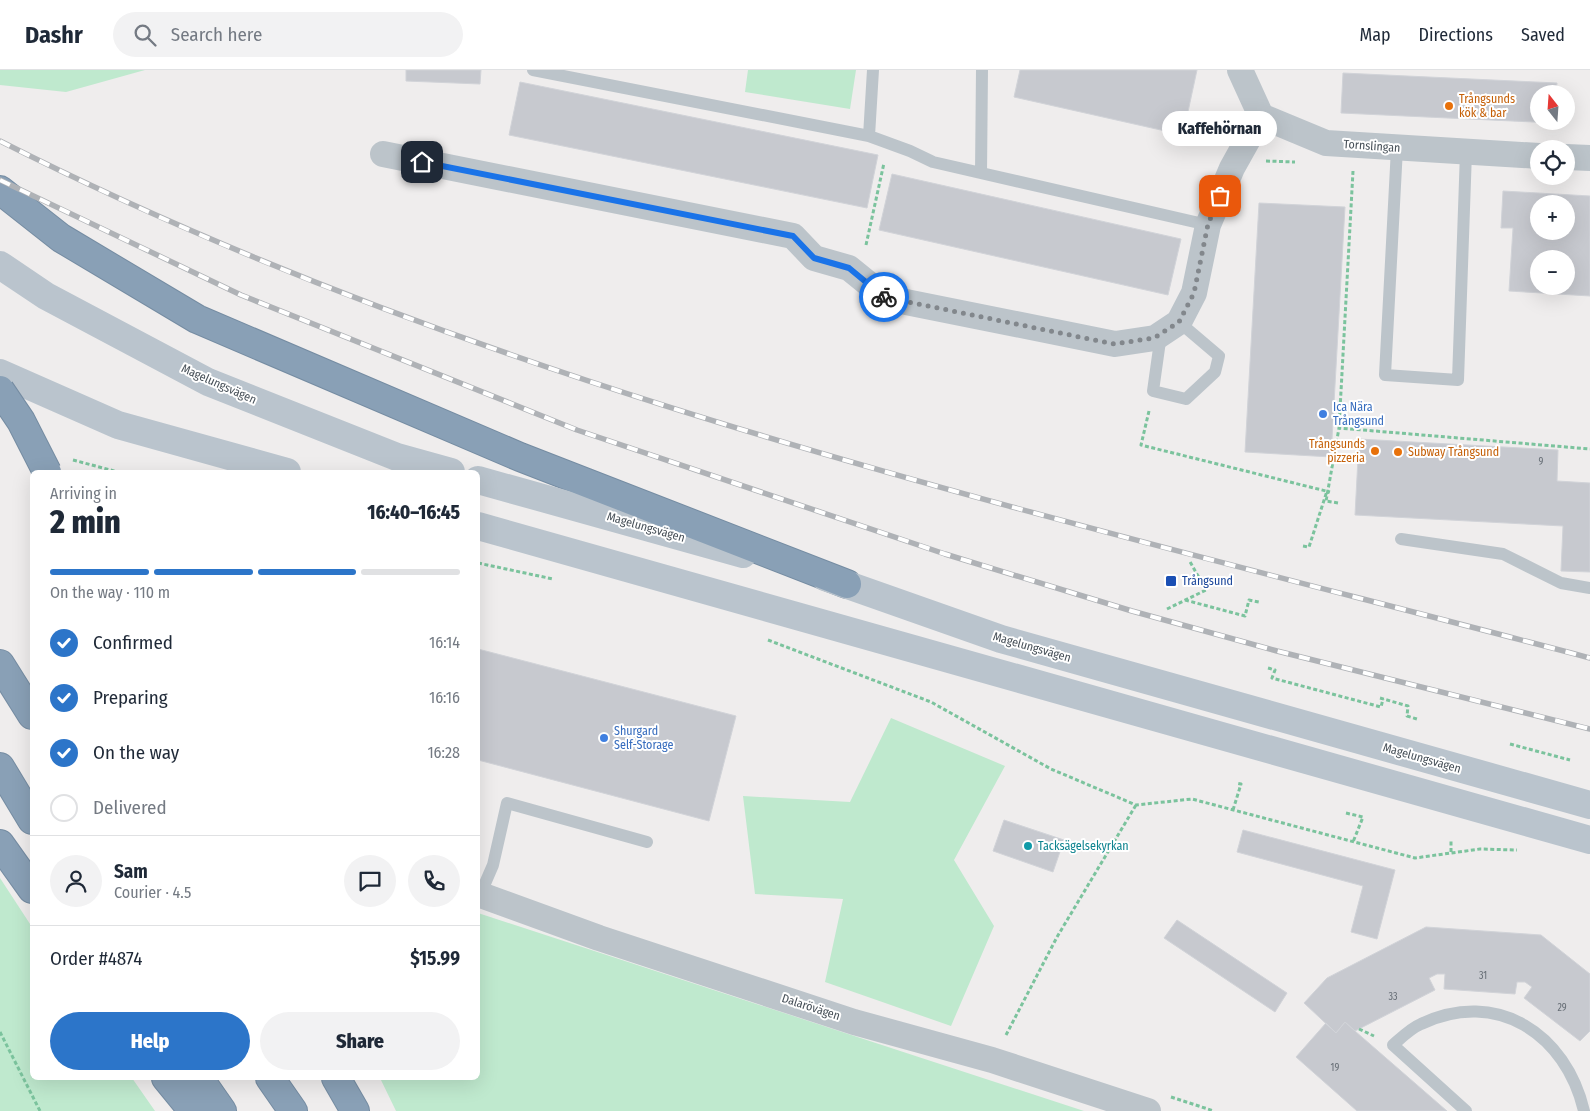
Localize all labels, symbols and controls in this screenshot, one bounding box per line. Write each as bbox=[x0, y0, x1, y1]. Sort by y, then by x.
search box bbox=[113, 12, 463, 57]
text: Dashr bbox=[25, 21, 83, 49]
icon: search bbox=[131, 21, 159, 49]
text: Search here bbox=[171, 23, 262, 46]
text: Map bbox=[1359, 24, 1391, 46]
text: Directions bbox=[1419, 24, 1493, 46]
text: Saved bbox=[1521, 24, 1565, 46]
north arrow bbox=[1530, 85, 1575, 130]
map controls bbox=[1530, 85, 1575, 295]
place label: Trångsunds kök & bar bbox=[1459, 92, 1515, 120]
marker: Trångsunds kök & bar bbox=[1443, 100, 1455, 112]
callout: Kaffehörnan bbox=[1162, 111, 1278, 146]
text: Kaffehörnan bbox=[1178, 119, 1261, 138]
street label: Tornslingan bbox=[1343, 137, 1401, 155]
button: locate bbox=[1530, 140, 1575, 185]
pin bbox=[401, 141, 443, 183]
icon: home bbox=[408, 148, 436, 176]
pin bbox=[1199, 175, 1241, 217]
icon: bag bbox=[1206, 182, 1234, 210]
button: + bbox=[1530, 195, 1575, 240]
button: − bbox=[1530, 250, 1575, 295]
courier bbox=[859, 272, 909, 322]
icon: bike bbox=[870, 283, 898, 311]
street label: Magelungsvägen bbox=[179, 361, 259, 407]
place label: Ica Nära Trångsund bbox=[1333, 400, 1384, 428]
marker: Ica Nära Trångsund bbox=[1317, 408, 1329, 420]
place label: Trångsunds pizzeria bbox=[1309, 437, 1365, 465]
marker: Trångsunds pizzeria bbox=[1369, 445, 1381, 457]
place label: Subway Trångsund bbox=[1408, 445, 1499, 459]
marker: Subway Trångsund bbox=[1392, 446, 1404, 458]
house number: 9 bbox=[1539, 456, 1544, 468]
text: Arriving in bbox=[50, 484, 117, 503]
text: 16:40–16:45 bbox=[367, 501, 460, 524]
text: 2 min bbox=[50, 503, 121, 541]
street label: Magelungsvägen bbox=[605, 509, 687, 545]
marker: Trångsund bbox=[1164, 574, 1178, 588]
place label: Trångsund bbox=[1182, 574, 1233, 588]
text: On the way · 110 m bbox=[50, 583, 170, 602]
icon: check bbox=[50, 629, 78, 657]
street label: Magelungsvägen bbox=[991, 629, 1073, 665]
text: Confirmed bbox=[93, 631, 173, 654]
text: 16:14 bbox=[429, 633, 460, 652]
icon: check bbox=[50, 684, 78, 712]
text: Preparing bbox=[93, 686, 168, 709]
text: 16:16 bbox=[429, 688, 460, 707]
place label: Shurgard Self-Storage bbox=[614, 724, 673, 752]
marker: Shurgard Self-Storage bbox=[598, 732, 610, 744]
icon: check bbox=[50, 739, 78, 767]
street label: Magelungsvägen bbox=[1381, 740, 1463, 776]
text: On the way bbox=[93, 741, 179, 764]
text: 16:28 bbox=[427, 743, 460, 762]
text: Delivered bbox=[93, 796, 167, 819]
place label: Tacksägelsekyrkan bbox=[1038, 839, 1129, 853]
marker: Tacksägelsekyrkan bbox=[1022, 840, 1034, 852]
button: person bbox=[50, 855, 102, 907]
button: chat bbox=[344, 855, 396, 907]
button: phone bbox=[408, 855, 460, 907]
text: Sam bbox=[114, 860, 148, 883]
text: Courier · 4.5 bbox=[114, 883, 191, 902]
text: Order #4874 bbox=[50, 947, 142, 970]
text: $15.99 bbox=[410, 947, 460, 970]
house number: 31 bbox=[1479, 970, 1487, 982]
street label: Dalarövägen bbox=[780, 991, 842, 1023]
house number: 33 bbox=[1388, 991, 1398, 1003]
house number: 29 bbox=[1557, 1002, 1567, 1014]
button: Help bbox=[50, 1012, 250, 1070]
button: Share bbox=[260, 1012, 460, 1070]
house number: 19 bbox=[1331, 1062, 1340, 1074]

